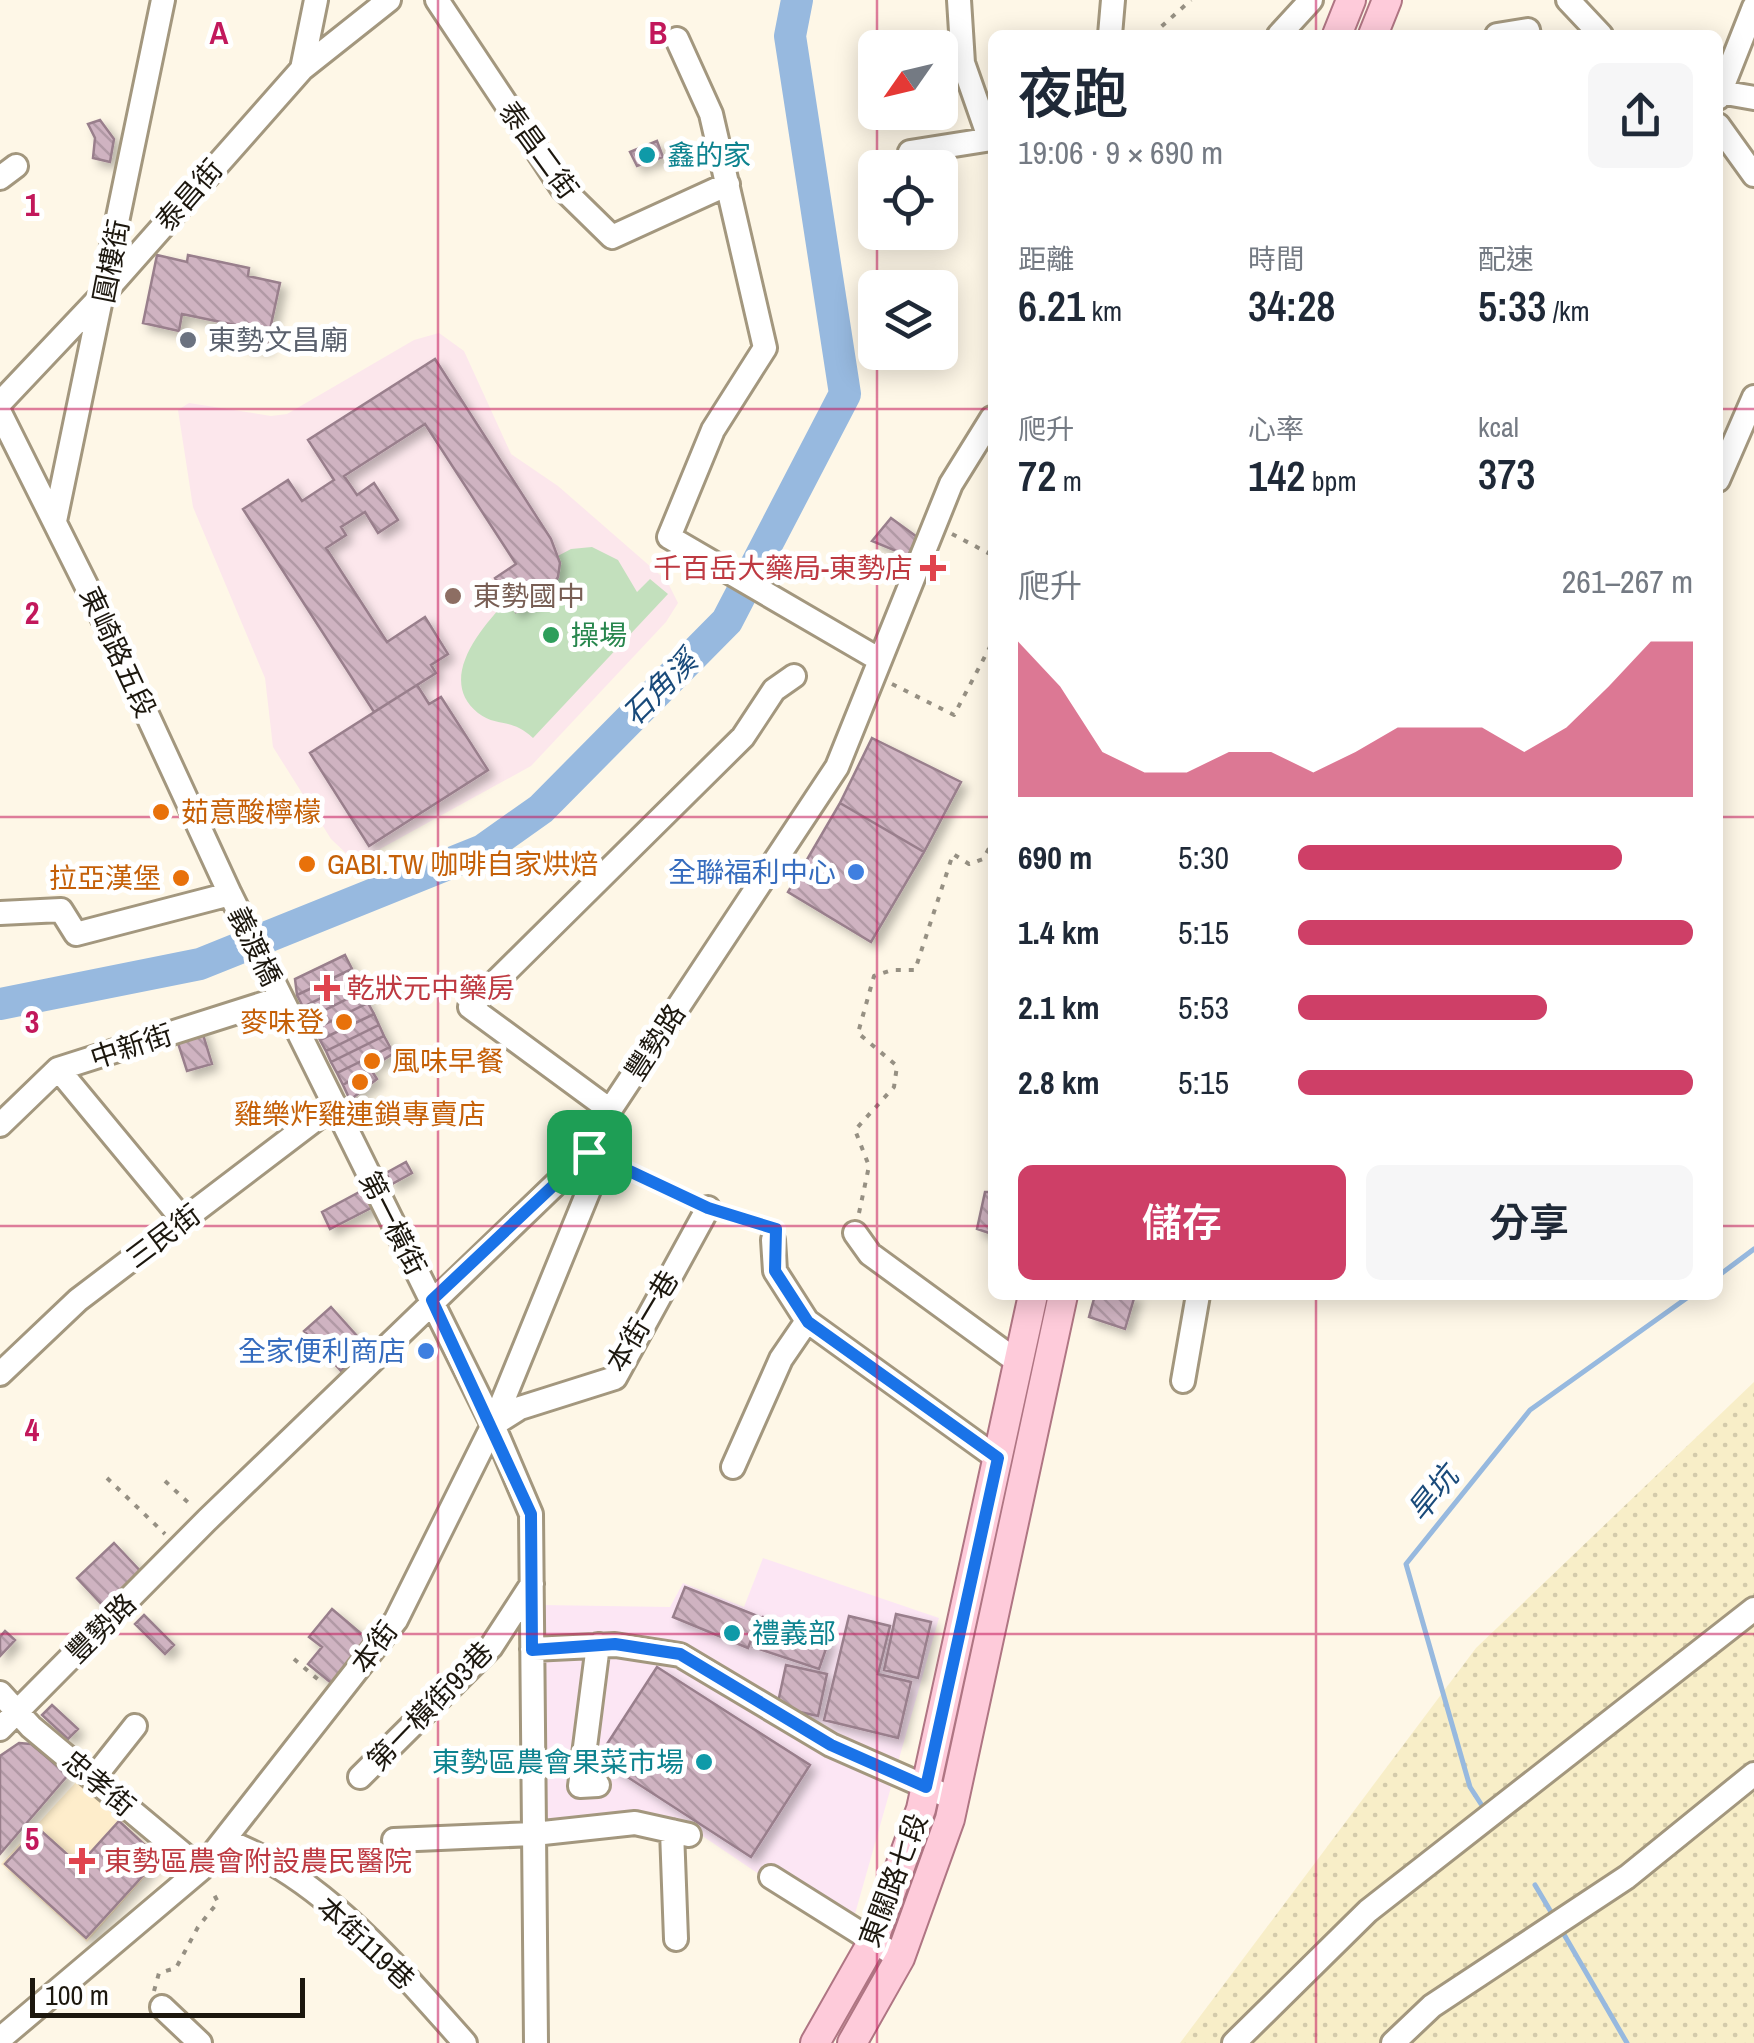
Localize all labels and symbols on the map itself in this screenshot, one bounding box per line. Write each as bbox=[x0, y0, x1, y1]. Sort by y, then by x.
text: A bbox=[210, 11, 229, 54]
text: B bbox=[649, 11, 667, 54]
north arrow bbox=[858, 30, 958, 130]
street label: 泰昌二街 bbox=[491, 94, 587, 206]
place label: 鑫的家 bbox=[667, 136, 751, 174]
marker: 鑫的家 bbox=[636, 144, 658, 166]
street label: 泰昌街 bbox=[147, 151, 231, 239]
text: 1 bbox=[25, 183, 40, 226]
street label: 圓樓街 bbox=[84, 216, 138, 306]
place label: 東勢文昌廟 bbox=[208, 321, 348, 359]
marker: 東勢文昌廟 bbox=[177, 329, 199, 351]
place label: 千百岳大藥局-東勢店 bbox=[653, 549, 913, 587]
marker: 千百岳大藥局-東勢店 bbox=[922, 557, 944, 579]
place label: 東勢國中 bbox=[473, 577, 585, 615]
street label: 東崎路五段 bbox=[71, 581, 165, 723]
marker: 東勢國中 bbox=[442, 585, 464, 607]
text: 2 bbox=[25, 591, 39, 634]
place label: 操場 bbox=[571, 616, 627, 654]
marker: 操場 bbox=[540, 624, 562, 646]
water label: 石角溪 bbox=[613, 639, 708, 733]
place label: 茹意酸檸檬 bbox=[181, 793, 321, 831]
marker: 茹意酸檸檬 bbox=[150, 801, 172, 823]
place label: GABI.TW 咖啡自家烘焙 bbox=[327, 845, 598, 883]
marker: GABI.TW 咖啡自家烘焙 bbox=[296, 853, 318, 875]
place label: 全聯福利中心 bbox=[668, 853, 836, 891]
place label: 拉亞漢堡 bbox=[49, 859, 161, 897]
marker: 全聯福利中心 bbox=[845, 861, 867, 883]
marker: 拉亞漢堡 bbox=[170, 867, 192, 889]
street label: 義渡橋 bbox=[220, 900, 290, 992]
place label: 乾狀元中藥房 bbox=[347, 969, 515, 1007]
marker: 乾狀元中藥房 bbox=[316, 977, 338, 999]
street label: 豐勢路 bbox=[616, 996, 694, 1088]
text: 3 bbox=[25, 1000, 39, 1043]
place label: 麥味登 bbox=[240, 1003, 324, 1041]
marker: 麥味登 bbox=[333, 1011, 355, 1033]
street label: 中新街 bbox=[85, 1015, 177, 1077]
place label: 風味早餐 bbox=[392, 1042, 504, 1080]
marker: 風味早餐 bbox=[361, 1050, 383, 1072]
marker: 雞樂炸雞連鎖專賣店 bbox=[349, 1071, 371, 1093]
place label: 雞樂炸雞連鎖專賣店 bbox=[234, 1095, 486, 1133]
pin bbox=[547, 1110, 632, 1195]
street label: 第一橫街 bbox=[351, 1164, 435, 1282]
street label: 三民街 bbox=[118, 1196, 208, 1276]
street label: 本街一巷 bbox=[597, 1263, 687, 1379]
place label: 全家便利商店 bbox=[238, 1332, 406, 1370]
marker: 全家便利商店 bbox=[415, 1340, 437, 1362]
text: 4 bbox=[25, 1408, 40, 1451]
water label: 旱坑 bbox=[1398, 1454, 1469, 1529]
street label: 豐勢路 bbox=[58, 1585, 144, 1671]
street label: 本街 bbox=[342, 1613, 406, 1681]
place label: 禮義部 bbox=[752, 1614, 836, 1652]
marker: 禮義部 bbox=[721, 1622, 743, 1644]
street label: 第一橫街93巷 bbox=[359, 1633, 501, 1779]
street label: 忠孝街 bbox=[55, 1741, 143, 1825]
place label: 東勢區農會果菜市場 bbox=[432, 1743, 684, 1781]
marker: 東勢區農會果菜市場 bbox=[693, 1751, 715, 1773]
street label: 東關路七段 bbox=[850, 1808, 936, 1952]
text: 5 bbox=[25, 1817, 39, 1860]
place label: 東勢區農會附設農民醫院 bbox=[104, 1842, 412, 1880]
marker: 東勢區農會附設農民醫院 bbox=[69, 1848, 95, 1874]
street label: 本街119巷 bbox=[309, 1888, 423, 1998]
scale bar bbox=[30, 1973, 305, 2018]

